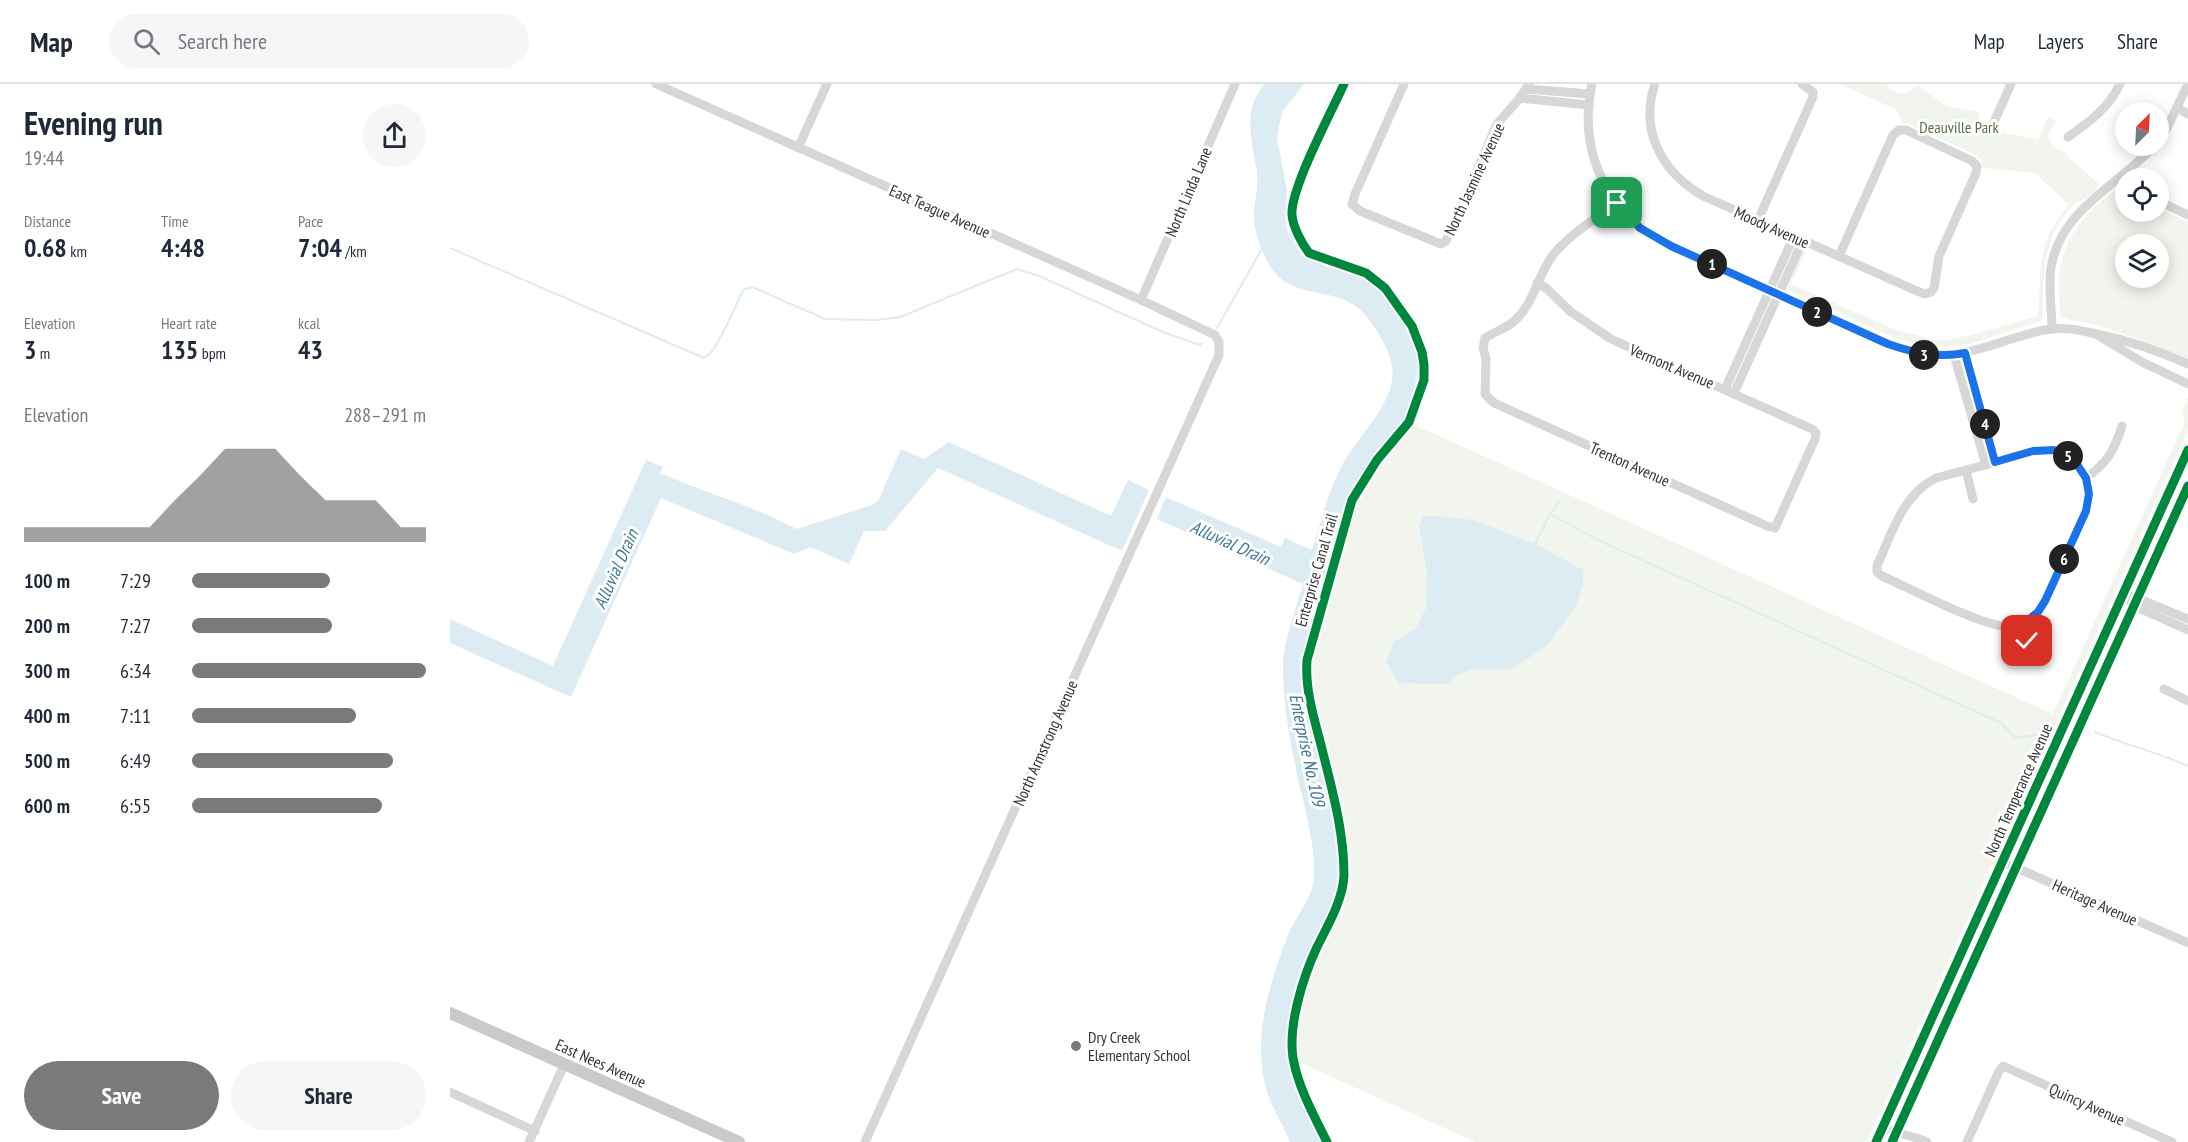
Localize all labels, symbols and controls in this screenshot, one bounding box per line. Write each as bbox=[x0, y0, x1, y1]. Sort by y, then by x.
search box bbox=[109, 14, 529, 68]
text: Map bbox=[30, 23, 73, 60]
icon: search bbox=[130, 25, 163, 58]
text: Search here bbox=[178, 27, 267, 55]
text: Map bbox=[1974, 28, 2005, 55]
text: Layers bbox=[2038, 28, 2084, 55]
text: Share bbox=[2117, 28, 2158, 55]
text: Evening run bbox=[24, 101, 163, 144]
north arrow bbox=[2115, 102, 2169, 156]
map controls bbox=[2115, 102, 2169, 288]
button: share bbox=[363, 104, 426, 167]
park label: Deauville Park bbox=[1919, 117, 1999, 137]
street label: North Jasmine Avenue bbox=[1439, 120, 1509, 238]
street label: North Linda Lane bbox=[1160, 144, 1216, 240]
text: 19:44 bbox=[24, 145, 64, 171]
button: locate bbox=[2115, 168, 2169, 222]
pin bbox=[1591, 177, 1642, 228]
street label: East Teague Avenue bbox=[886, 180, 994, 242]
icon: arrive bbox=[1600, 186, 1633, 219]
street label: Moody Avenue bbox=[1731, 202, 1813, 252]
text: Distance bbox=[24, 211, 71, 231]
text: Time bbox=[161, 211, 189, 231]
text: Pace bbox=[298, 211, 323, 231]
text: 0.68 bbox=[24, 231, 67, 264]
text: 4:48 bbox=[161, 231, 205, 264]
text: 7:04 bbox=[298, 231, 342, 264]
button: layers bbox=[2115, 234, 2169, 288]
text: km bbox=[67, 241, 87, 261]
text: /km bbox=[342, 241, 367, 261]
pin: 1 bbox=[1697, 249, 1727, 279]
text: 1 bbox=[1708, 254, 1716, 274]
pin: 2 bbox=[1802, 297, 1832, 327]
text: 2 bbox=[1813, 302, 1821, 322]
text: Elevation bbox=[24, 313, 75, 333]
text: Heart rate bbox=[161, 313, 217, 333]
text: kcal bbox=[298, 313, 320, 333]
text: 3 bbox=[24, 333, 36, 366]
text: 135 bbox=[161, 333, 198, 366]
text: 43 bbox=[298, 333, 323, 366]
street label: Vermont Avenue bbox=[1626, 339, 1717, 393]
pin: 3 bbox=[1909, 340, 1939, 370]
text: m bbox=[36, 343, 50, 363]
text: bpm bbox=[198, 343, 226, 363]
text: 3 bbox=[1920, 345, 1928, 365]
text: Elevation bbox=[24, 402, 88, 428]
text: 288–291 m bbox=[344, 402, 426, 428]
pin: 4 bbox=[1970, 409, 2000, 439]
text: 4 bbox=[1981, 414, 1989, 434]
street label: Trenton Avenue bbox=[1587, 437, 1673, 491]
pin: 5 bbox=[2053, 441, 2083, 471]
text: 5 bbox=[2064, 446, 2072, 466]
street label: Enterprise Canal Trail bbox=[1290, 511, 1342, 629]
water label: Alluvial Drain bbox=[1187, 515, 1274, 571]
water label: Alluvial Drain bbox=[588, 525, 644, 612]
pin: 6 bbox=[2049, 544, 2079, 574]
text: 6 bbox=[2060, 549, 2068, 569]
text: 100 m bbox=[24, 568, 70, 594]
text: 7:29 bbox=[120, 568, 151, 594]
text: 200 m bbox=[24, 613, 70, 639]
text: 7:27 bbox=[120, 613, 151, 639]
pin bbox=[2001, 615, 2052, 666]
icon: check bbox=[2010, 624, 2043, 657]
text: 300 m bbox=[24, 658, 70, 684]
text: 6:34 bbox=[120, 658, 151, 684]
street label: North Armstrong Avenue bbox=[1008, 677, 1082, 809]
water label: Enterprise No. 109 bbox=[1284, 692, 1331, 810]
text: 400 m bbox=[24, 703, 70, 729]
text: 7:11 bbox=[120, 703, 151, 729]
street label: North Temperance Avenue bbox=[1980, 720, 2056, 860]
text: 500 m bbox=[24, 748, 70, 774]
text: 6:49 bbox=[120, 748, 151, 774]
text: 600 m bbox=[24, 793, 70, 819]
text: 6:55 bbox=[120, 793, 151, 819]
street label: Heritage Avenue bbox=[2049, 874, 2141, 930]
place label: Dry Creek Elementary School bbox=[1088, 1027, 1191, 1065]
street label: East Nees Avenue bbox=[553, 1034, 649, 1092]
marker: Dry Creek Elementary School bbox=[1069, 1039, 1083, 1053]
button: Save bbox=[24, 1061, 219, 1130]
button: Share bbox=[231, 1061, 426, 1130]
street label: Quincy Avenue bbox=[2046, 1078, 2128, 1130]

